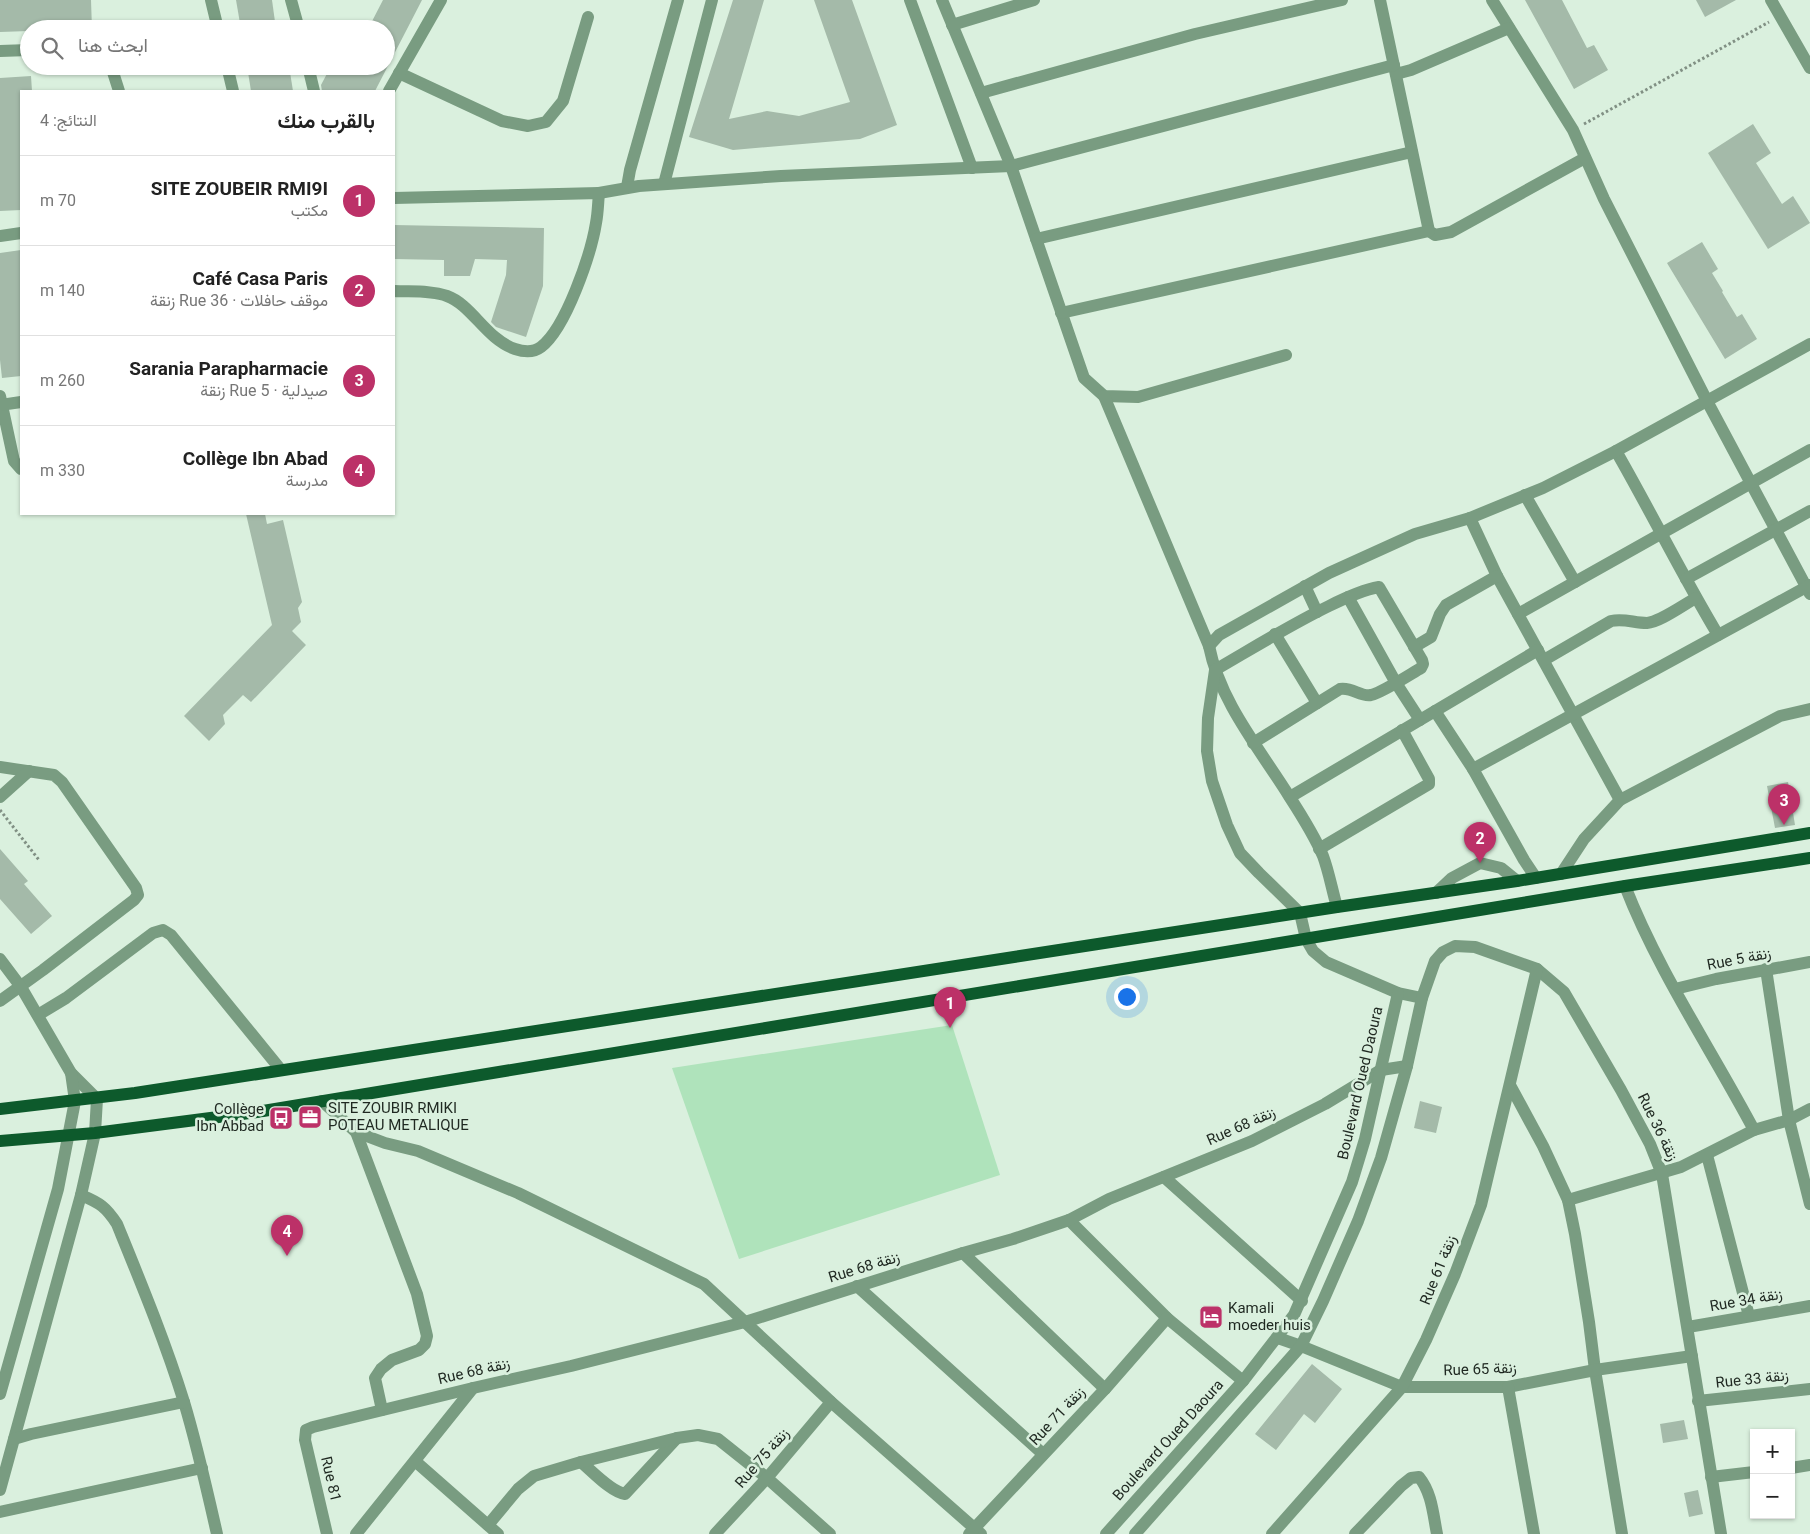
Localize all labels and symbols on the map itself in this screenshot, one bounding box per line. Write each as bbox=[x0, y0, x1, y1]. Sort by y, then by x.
pin: 3 bbox=[1768, 784, 1800, 825]
pin: 2 bbox=[1464, 822, 1496, 863]
street label: Rue 5 زنقة bbox=[1705, 944, 1773, 974]
your location bbox=[1114, 984, 1140, 1010]
pin: 1 bbox=[934, 987, 966, 1028]
street label: Boulevard Oued Daoura bbox=[1334, 1005, 1386, 1161]
street label: Rue 36 زنقة bbox=[1634, 1090, 1682, 1164]
place label: SITE ZOUBIR RMIKI POTEAU METALIQUE bbox=[328, 1099, 469, 1134]
place label: Collège Ibn Abbad bbox=[196, 1100, 264, 1135]
street label: Rue 68 زنقة bbox=[1204, 1103, 1278, 1149]
office icon: SITE ZOUBIR RMIKI POTEAU METALIQUE bbox=[297, 1104, 323, 1130]
bus stop icon: Collège Ibn Abbad bbox=[268, 1105, 294, 1131]
pin: 4 bbox=[271, 1215, 303, 1256]
street label: Rue 61 زنقة bbox=[1416, 1233, 1460, 1307]
street label: Rue 68 زنقة bbox=[826, 1248, 902, 1286]
street label: Rue 34 زنقة bbox=[1708, 1285, 1784, 1315]
place label: Kamali moeder huis bbox=[1228, 1299, 1311, 1334]
hotel icon: Kamali moeder huis bbox=[1198, 1304, 1224, 1330]
street label: Rue 68 زنقة bbox=[436, 1354, 512, 1388]
street label: Rue 65 زنقة bbox=[1443, 1359, 1517, 1379]
street label: Rue 33 زنقة bbox=[1715, 1366, 1789, 1392]
street label: Boulevard Oued Daoura bbox=[1109, 1376, 1227, 1504]
street label: Rue 71 زنقة bbox=[1025, 1383, 1089, 1449]
street label: Rue 75 زنقة bbox=[731, 1424, 793, 1492]
street label: Rue 81 bbox=[317, 1455, 345, 1503]

